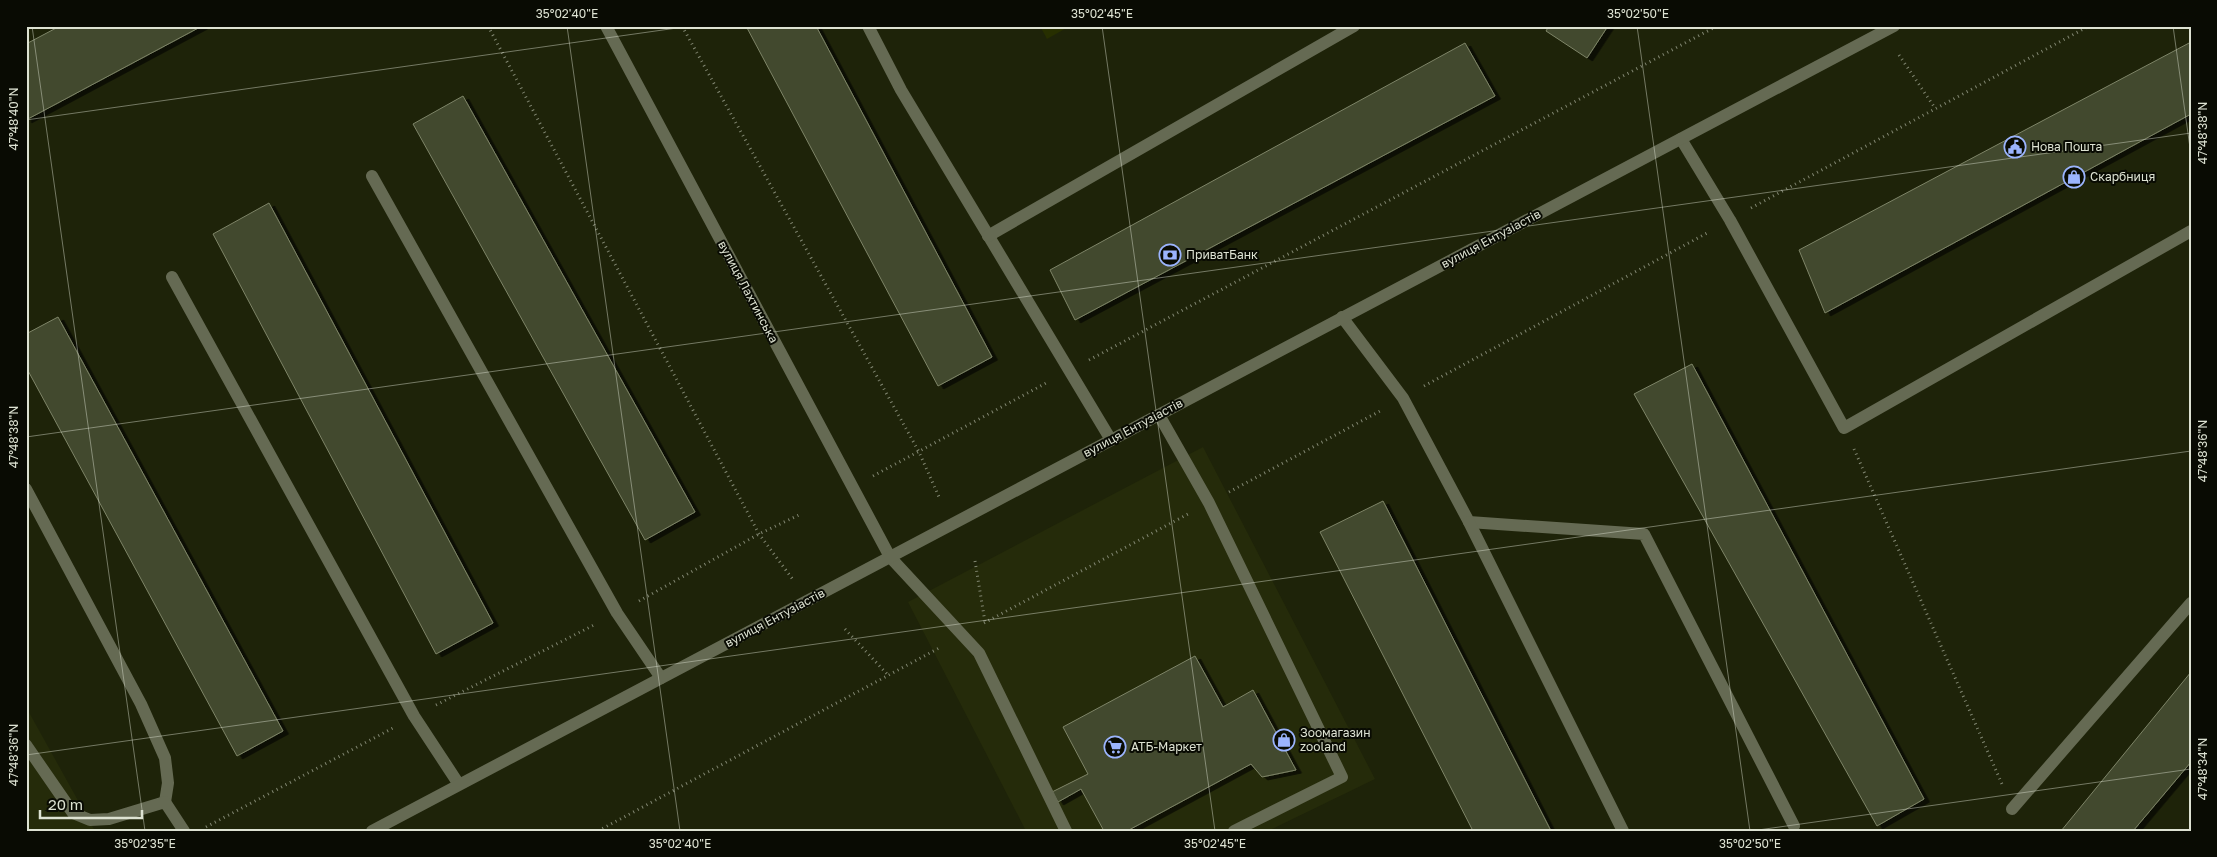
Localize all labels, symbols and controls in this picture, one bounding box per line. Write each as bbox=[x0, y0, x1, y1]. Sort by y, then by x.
text: 35°02'40"E bbox=[536, 6, 598, 21]
text: 35°02'45"E bbox=[1071, 6, 1133, 21]
text: 35°02'50"E bbox=[1607, 6, 1669, 21]
text: 47°48'40"N bbox=[6, 87, 21, 151]
text: 47°48'38"N bbox=[2195, 102, 2210, 164]
public building icon: Нова Пошта bbox=[2003, 135, 2027, 159]
place label: Нова Пошта bbox=[2031, 139, 2102, 154]
shop icon: Скарбниця bbox=[2062, 165, 2086, 189]
place label: Скарбниця bbox=[2090, 169, 2155, 184]
street label: вулиця Ентузіастів bbox=[1438, 206, 1543, 271]
street label: вулиця Лахтинська bbox=[715, 238, 782, 345]
bank icon: ПриватБанк bbox=[1158, 243, 1182, 267]
place label: ПриватБанк bbox=[1186, 247, 1258, 262]
street label: вулиця Ентузіастів bbox=[1080, 395, 1185, 460]
text: 47°48'38"N bbox=[6, 406, 21, 468]
text: 47°48'36"N bbox=[2195, 420, 2210, 482]
street label: вулиця Ентузіастів bbox=[722, 585, 827, 650]
text: 47°48'36"N bbox=[6, 724, 21, 786]
place label: Зоомагазин zooland bbox=[1300, 725, 1371, 754]
shop icon: Зоомагазин zooland bbox=[1272, 728, 1296, 752]
supermarket icon: АТБ-Маркет bbox=[1103, 735, 1127, 759]
text: 47°48'34"N bbox=[2195, 738, 2210, 800]
place label: АТБ-Маркет bbox=[1131, 739, 1202, 754]
scale bar bbox=[40, 787, 142, 819]
text: 20 m bbox=[48, 795, 83, 813]
text: 35°02'35"E bbox=[114, 836, 176, 851]
text: 35°02'40"E bbox=[649, 836, 711, 851]
text: 35°02'45"E bbox=[1184, 836, 1246, 851]
text: 35°02'50"E bbox=[1719, 836, 1781, 851]

